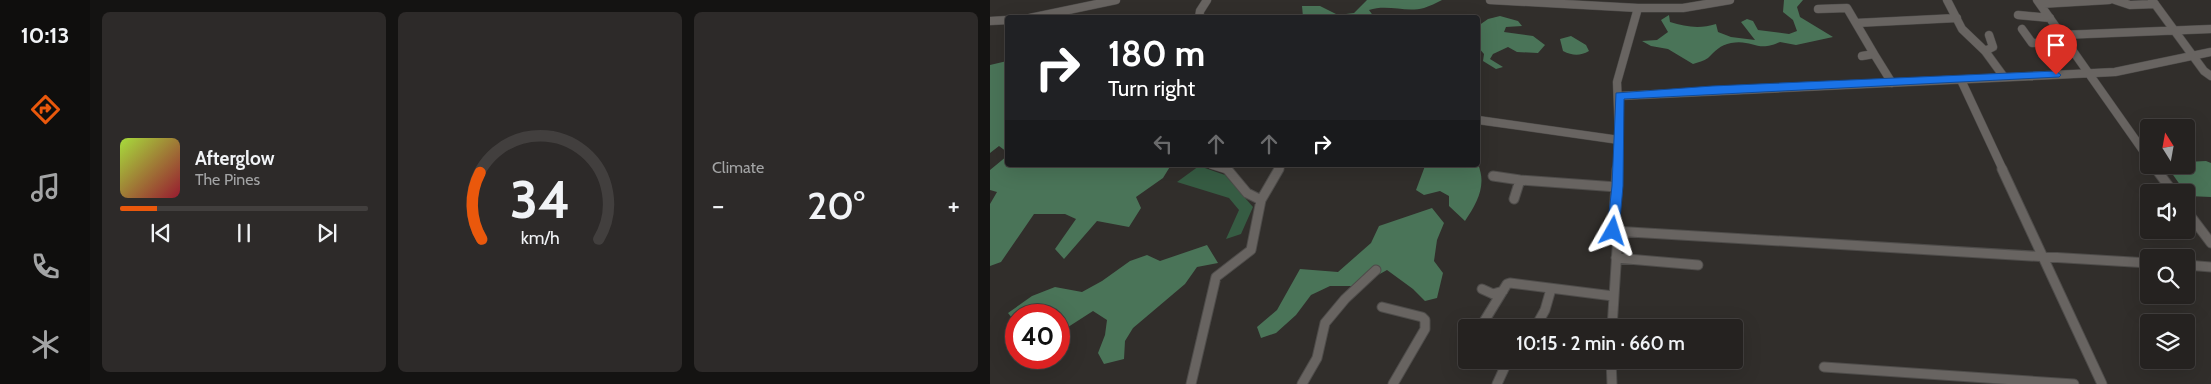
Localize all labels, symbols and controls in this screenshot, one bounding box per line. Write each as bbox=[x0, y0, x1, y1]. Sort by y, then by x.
text: 10:13 bbox=[21, 22, 69, 49]
pin bbox=[2035, 24, 2077, 75]
icon: arrive bbox=[2042, 31, 2070, 59]
text: 180 m bbox=[1108, 32, 1205, 75]
icon: right bbox=[1025, 35, 1090, 100]
text: Turn right bbox=[1108, 75, 1195, 102]
icon: directions bbox=[28, 92, 63, 127]
north arrow bbox=[2140, 119, 2195, 174]
map controls bbox=[2140, 119, 2195, 369]
icon: left bbox=[1149, 130, 1177, 158]
icon: ahead bbox=[1202, 130, 1230, 158]
icon: ahead bbox=[1255, 130, 1283, 158]
icon: right bbox=[1308, 130, 1336, 158]
text: Afterglow bbox=[195, 147, 275, 170]
text: Climate bbox=[712, 158, 764, 177]
text: 34 bbox=[510, 168, 570, 231]
icon: music bbox=[28, 170, 63, 205]
text: The Pines bbox=[195, 170, 260, 189]
text: 20° bbox=[807, 182, 865, 229]
button: sound bbox=[2140, 184, 2195, 239]
text: − bbox=[712, 188, 724, 222]
text: + bbox=[948, 188, 960, 222]
position arrow bbox=[1586, 204, 1638, 256]
icon: previous bbox=[147, 219, 175, 247]
icon: pause bbox=[230, 219, 258, 247]
icon: next bbox=[313, 219, 341, 247]
text: km/h bbox=[520, 227, 560, 248]
icon: phone bbox=[28, 249, 63, 284]
button: search bbox=[2140, 249, 2195, 304]
speed limit sign: 40 bbox=[1005, 304, 1070, 369]
button: layers bbox=[2140, 314, 2195, 369]
icon: climate bbox=[28, 327, 63, 362]
text: 10:15 · 2 min · 660 m bbox=[1516, 332, 1685, 355]

